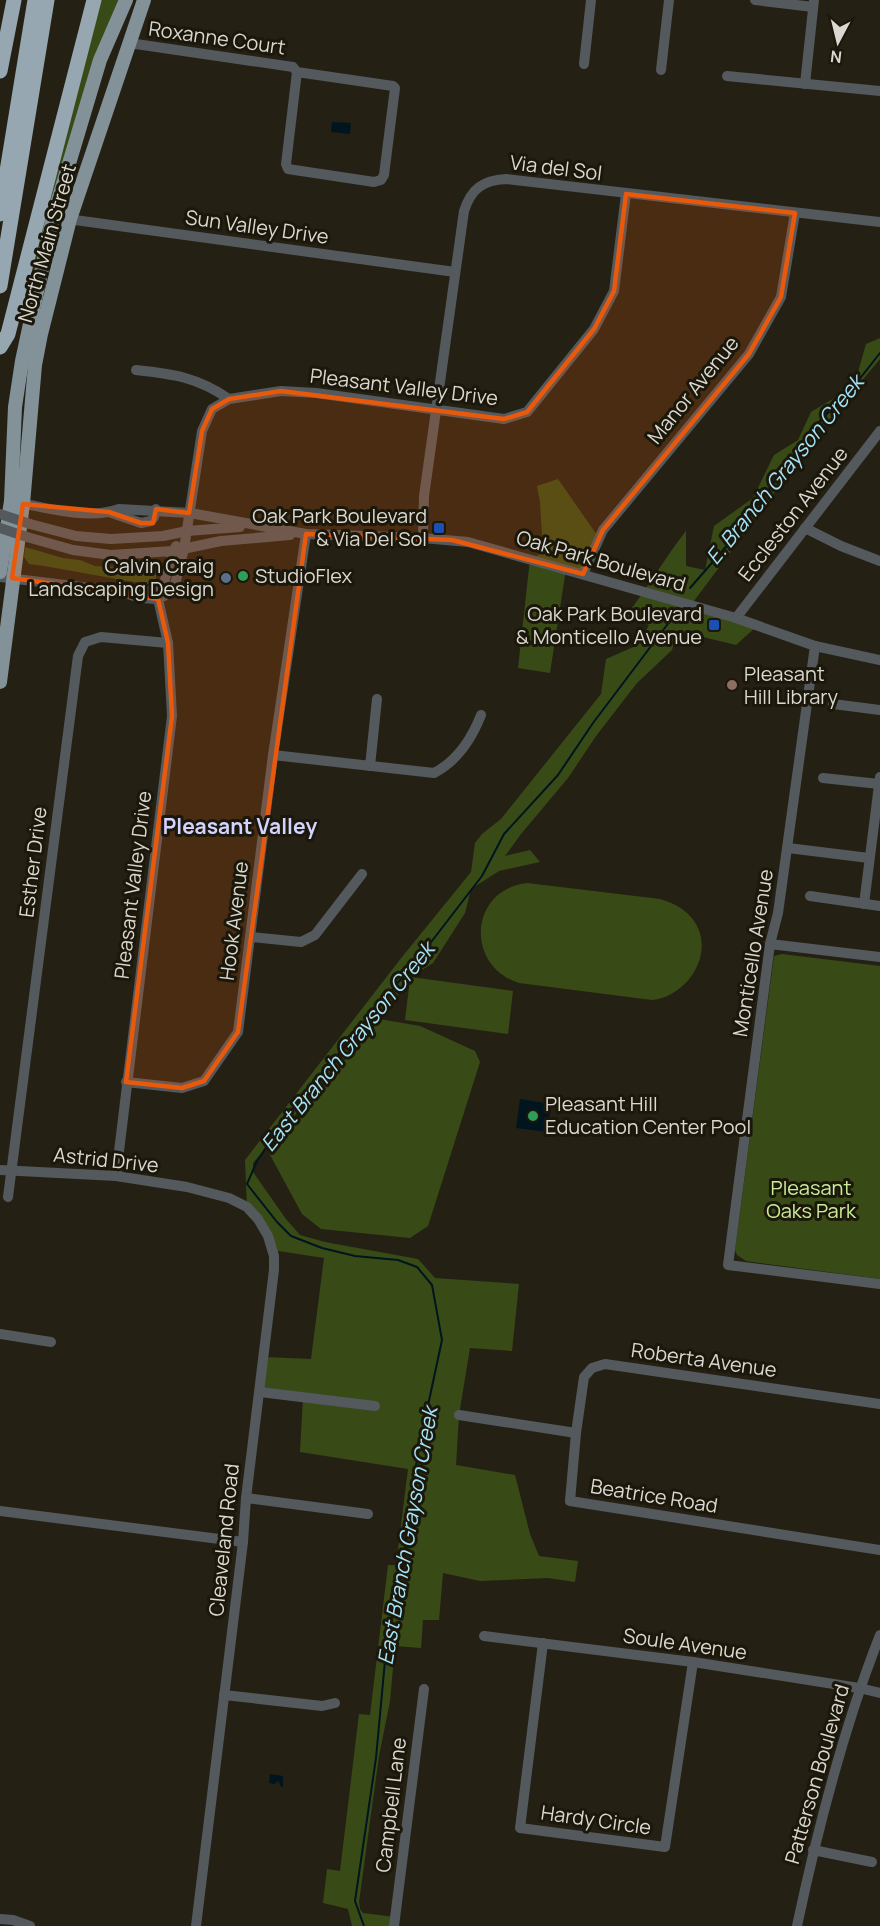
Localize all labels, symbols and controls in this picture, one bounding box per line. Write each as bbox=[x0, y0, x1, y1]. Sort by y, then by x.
north arrow bbox=[808, 12, 868, 72]
street label: Roxanne Court bbox=[147, 15, 287, 60]
text: N bbox=[829, 45, 843, 69]
street label: Via del Sol bbox=[509, 148, 604, 187]
street label: North Main Street bbox=[11, 160, 82, 325]
street label: Sun Valley Drive bbox=[184, 203, 331, 250]
street label: Manor Avenue bbox=[641, 330, 744, 449]
street label: Pleasant Valley Drive bbox=[308, 362, 500, 411]
water label: E. Branch Grayson Creek bbox=[699, 367, 871, 570]
street label: Eccleston Avenue bbox=[732, 441, 854, 586]
place label: Oak Park Boulevard & Via Del Sol bbox=[252, 502, 427, 552]
marker: Oak Park Boulevard & Via Del Sol bbox=[432, 521, 446, 535]
street label: Oak Park Boulevard bbox=[513, 523, 689, 598]
place label: Calvin Craig Landscaping Design bbox=[28, 552, 214, 602]
place label: StudioFlex bbox=[255, 562, 353, 589]
marker: StudioFlex bbox=[236, 569, 250, 583]
marker: Calvin Craig Landscaping Design bbox=[219, 571, 233, 585]
place label: Oak Park Boulevard & Monticello Avenue bbox=[516, 600, 702, 650]
marker: Oak Park Boulevard & Monticello Avenue bbox=[707, 618, 721, 632]
place label: Pleasant Hill Library bbox=[744, 660, 838, 710]
marker: Pleasant Hill Library bbox=[725, 678, 739, 692]
street label: Pleasant Valley Drive bbox=[108, 789, 157, 981]
street label: Esther Drive bbox=[12, 805, 53, 919]
district label: Pleasant Valley bbox=[163, 812, 317, 840]
street label: Hook Avenue bbox=[213, 860, 254, 982]
street label: Monticello Avenue bbox=[726, 867, 779, 1039]
water label: East Branch Grayson Creek bbox=[254, 934, 442, 1157]
place label: Pleasant Hill Education Center Pool bbox=[545, 1090, 751, 1140]
marker: Pleasant Hill Education Center Pool bbox=[526, 1109, 540, 1123]
street label: Astrid Drive bbox=[52, 1141, 160, 1178]
park label: Pleasant Oaks Park bbox=[766, 1174, 857, 1224]
street label: Roberta Avenue bbox=[630, 1336, 779, 1383]
water label: East Branch Grayson Creek bbox=[371, 1402, 444, 1667]
street label: Cleaveland Road bbox=[202, 1462, 245, 1618]
street label: Beatrice Road bbox=[588, 1472, 720, 1519]
street label: Soule Avenue bbox=[621, 1621, 749, 1666]
street label: Patterson Boulevard bbox=[778, 1681, 855, 1867]
street label: Campbell Lane bbox=[369, 1736, 412, 1874]
street label: Hardy Circle bbox=[539, 1798, 653, 1841]

